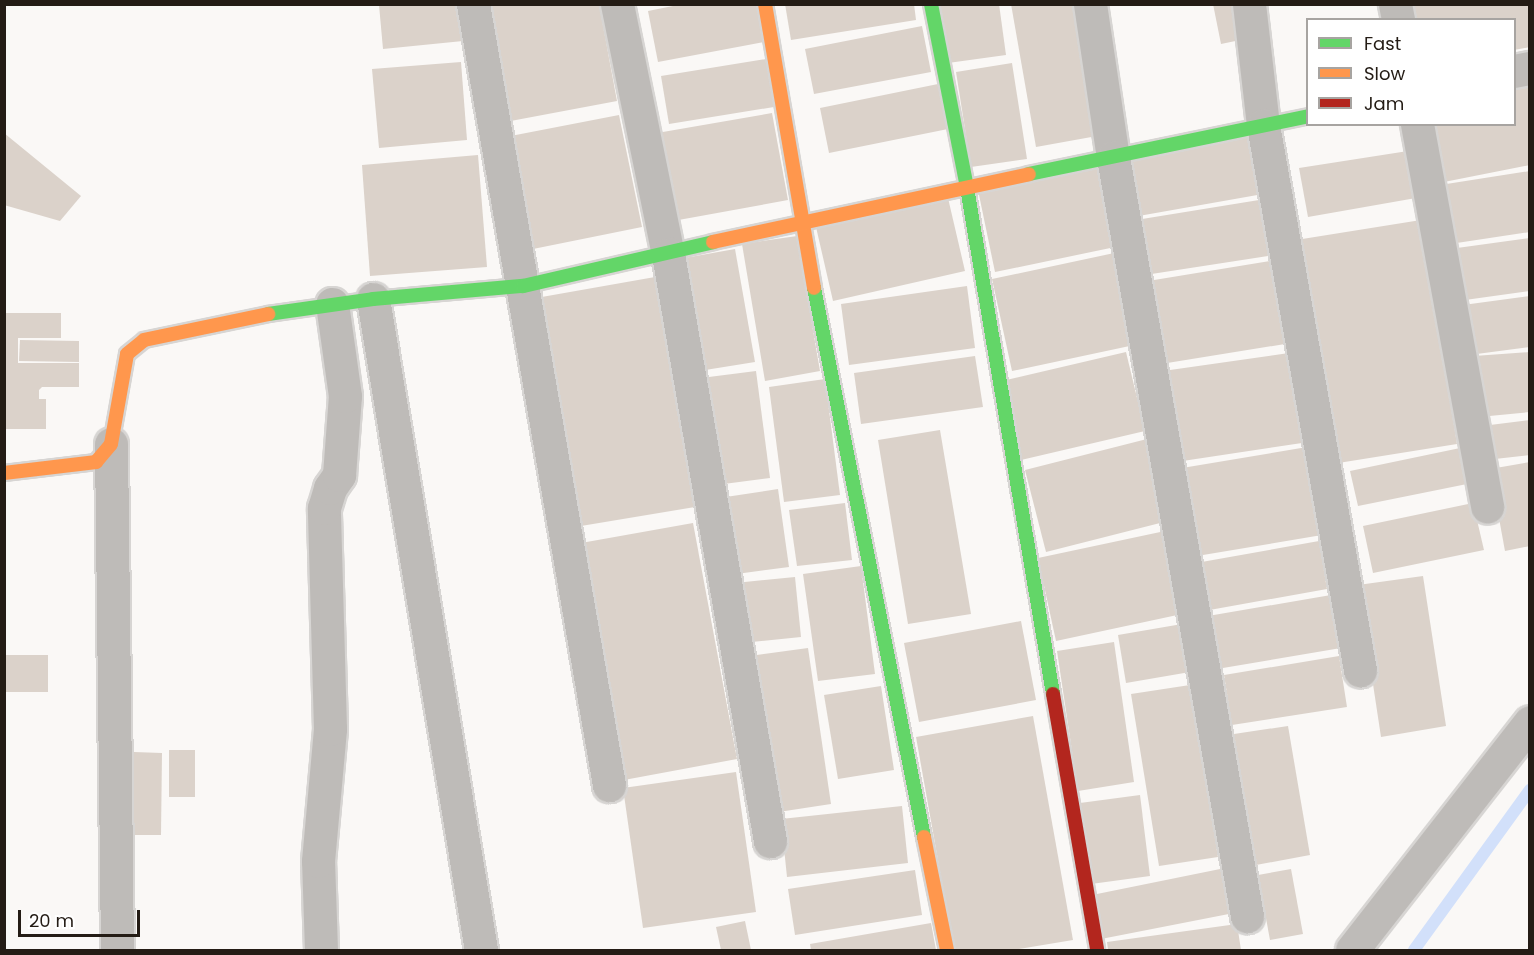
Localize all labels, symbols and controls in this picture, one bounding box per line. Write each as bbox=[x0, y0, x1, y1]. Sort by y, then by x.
legend bbox=[1306, 18, 1516, 126]
text: Fast bbox=[1364, 31, 1401, 56]
text: Slow bbox=[1364, 61, 1405, 86]
text: Jam bbox=[1364, 91, 1404, 116]
scale bar bbox=[21, 898, 142, 936]
text: 20 m bbox=[29, 908, 74, 933]

